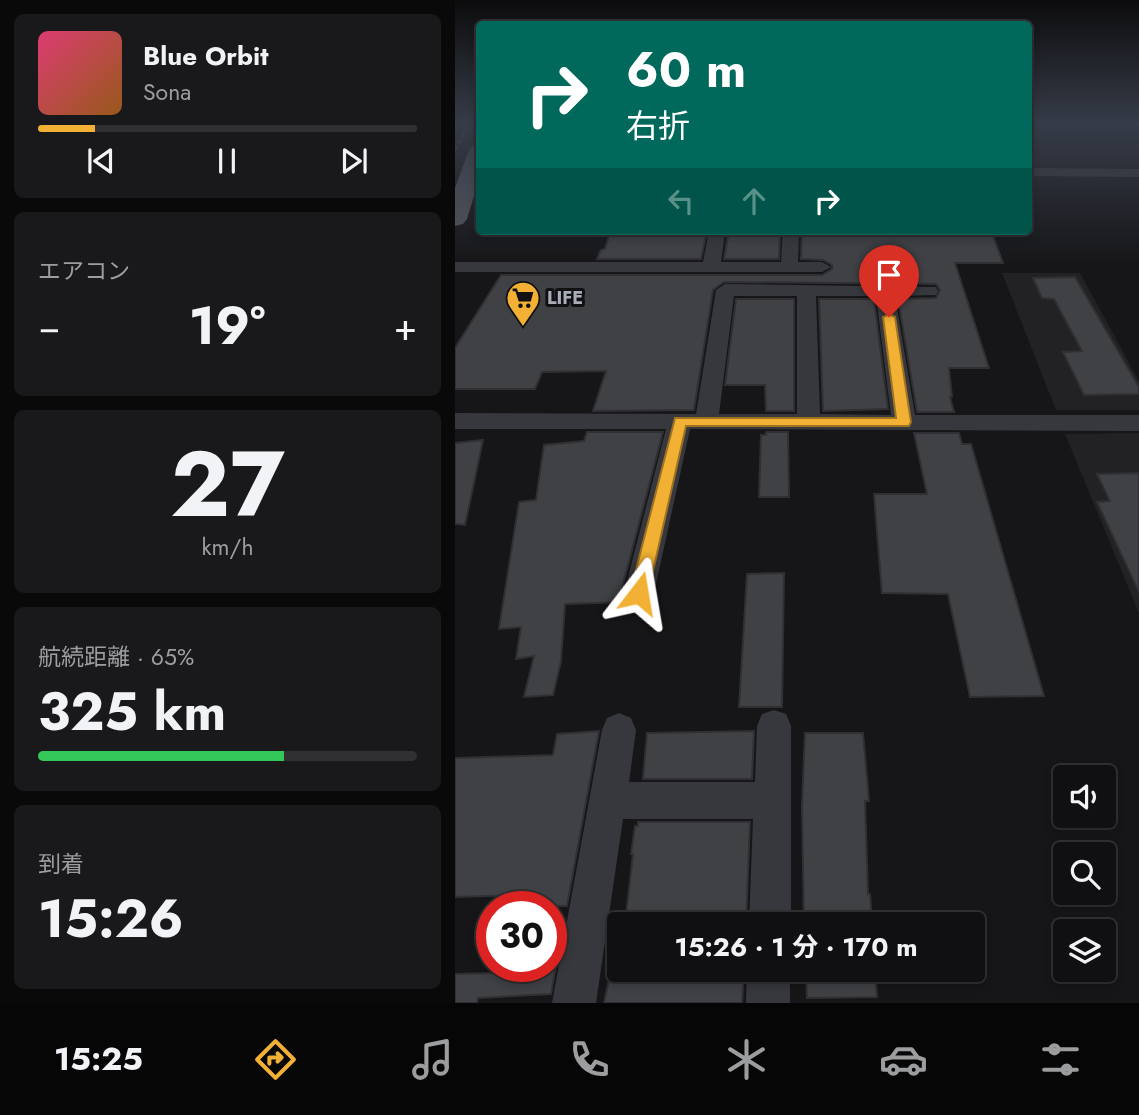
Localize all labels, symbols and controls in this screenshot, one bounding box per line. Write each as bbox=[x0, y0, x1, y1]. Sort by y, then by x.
text: 60 m bbox=[626, 35, 746, 105]
text: Blue Orbit bbox=[143, 37, 268, 75]
icon: right bbox=[511, 49, 602, 140]
text: Sona bbox=[143, 75, 191, 109]
text: 右折 bbox=[626, 103, 690, 149]
icon: previous bbox=[82, 142, 120, 180]
icon: pause bbox=[208, 142, 246, 180]
icon: next bbox=[335, 142, 373, 180]
icon: left bbox=[662, 182, 700, 220]
icon: ahead bbox=[735, 182, 773, 220]
icon: right bbox=[808, 182, 846, 220]
pin bbox=[859, 245, 919, 317]
text: エアコン bbox=[38, 254, 130, 288]
icon: arrive bbox=[870, 256, 908, 294]
supermarket icon: LIFE bbox=[504, 279, 542, 328]
place label: LIFE bbox=[547, 285, 583, 311]
text: 19° bbox=[189, 288, 265, 364]
text: − bbox=[38, 299, 60, 354]
text: + bbox=[394, 299, 417, 354]
text: 27 bbox=[170, 419, 285, 550]
text: km/h bbox=[202, 530, 253, 564]
position arrow bbox=[602, 556, 676, 630]
text: 航続距離 · 65% bbox=[38, 640, 194, 674]
text: 325 km bbox=[38, 674, 226, 750]
map controls bbox=[1053, 765, 1116, 982]
button: sound bbox=[1053, 765, 1116, 828]
button: search bbox=[1053, 842, 1116, 905]
text: 到着 bbox=[38, 847, 84, 881]
text: 15:26 bbox=[38, 881, 184, 957]
speed limit sign: 30 bbox=[476, 891, 567, 982]
button: layers bbox=[1053, 919, 1116, 982]
text: 15:26 · 1 分 · 170 m bbox=[674, 928, 918, 966]
icon: directions bbox=[251, 1035, 300, 1084]
icon: music bbox=[408, 1035, 457, 1084]
icon: phone bbox=[565, 1035, 614, 1084]
icon: climate bbox=[722, 1035, 771, 1084]
icon: car bbox=[879, 1035, 928, 1084]
icon: filters bbox=[1036, 1035, 1085, 1084]
text: 15:25 bbox=[54, 1036, 143, 1082]

